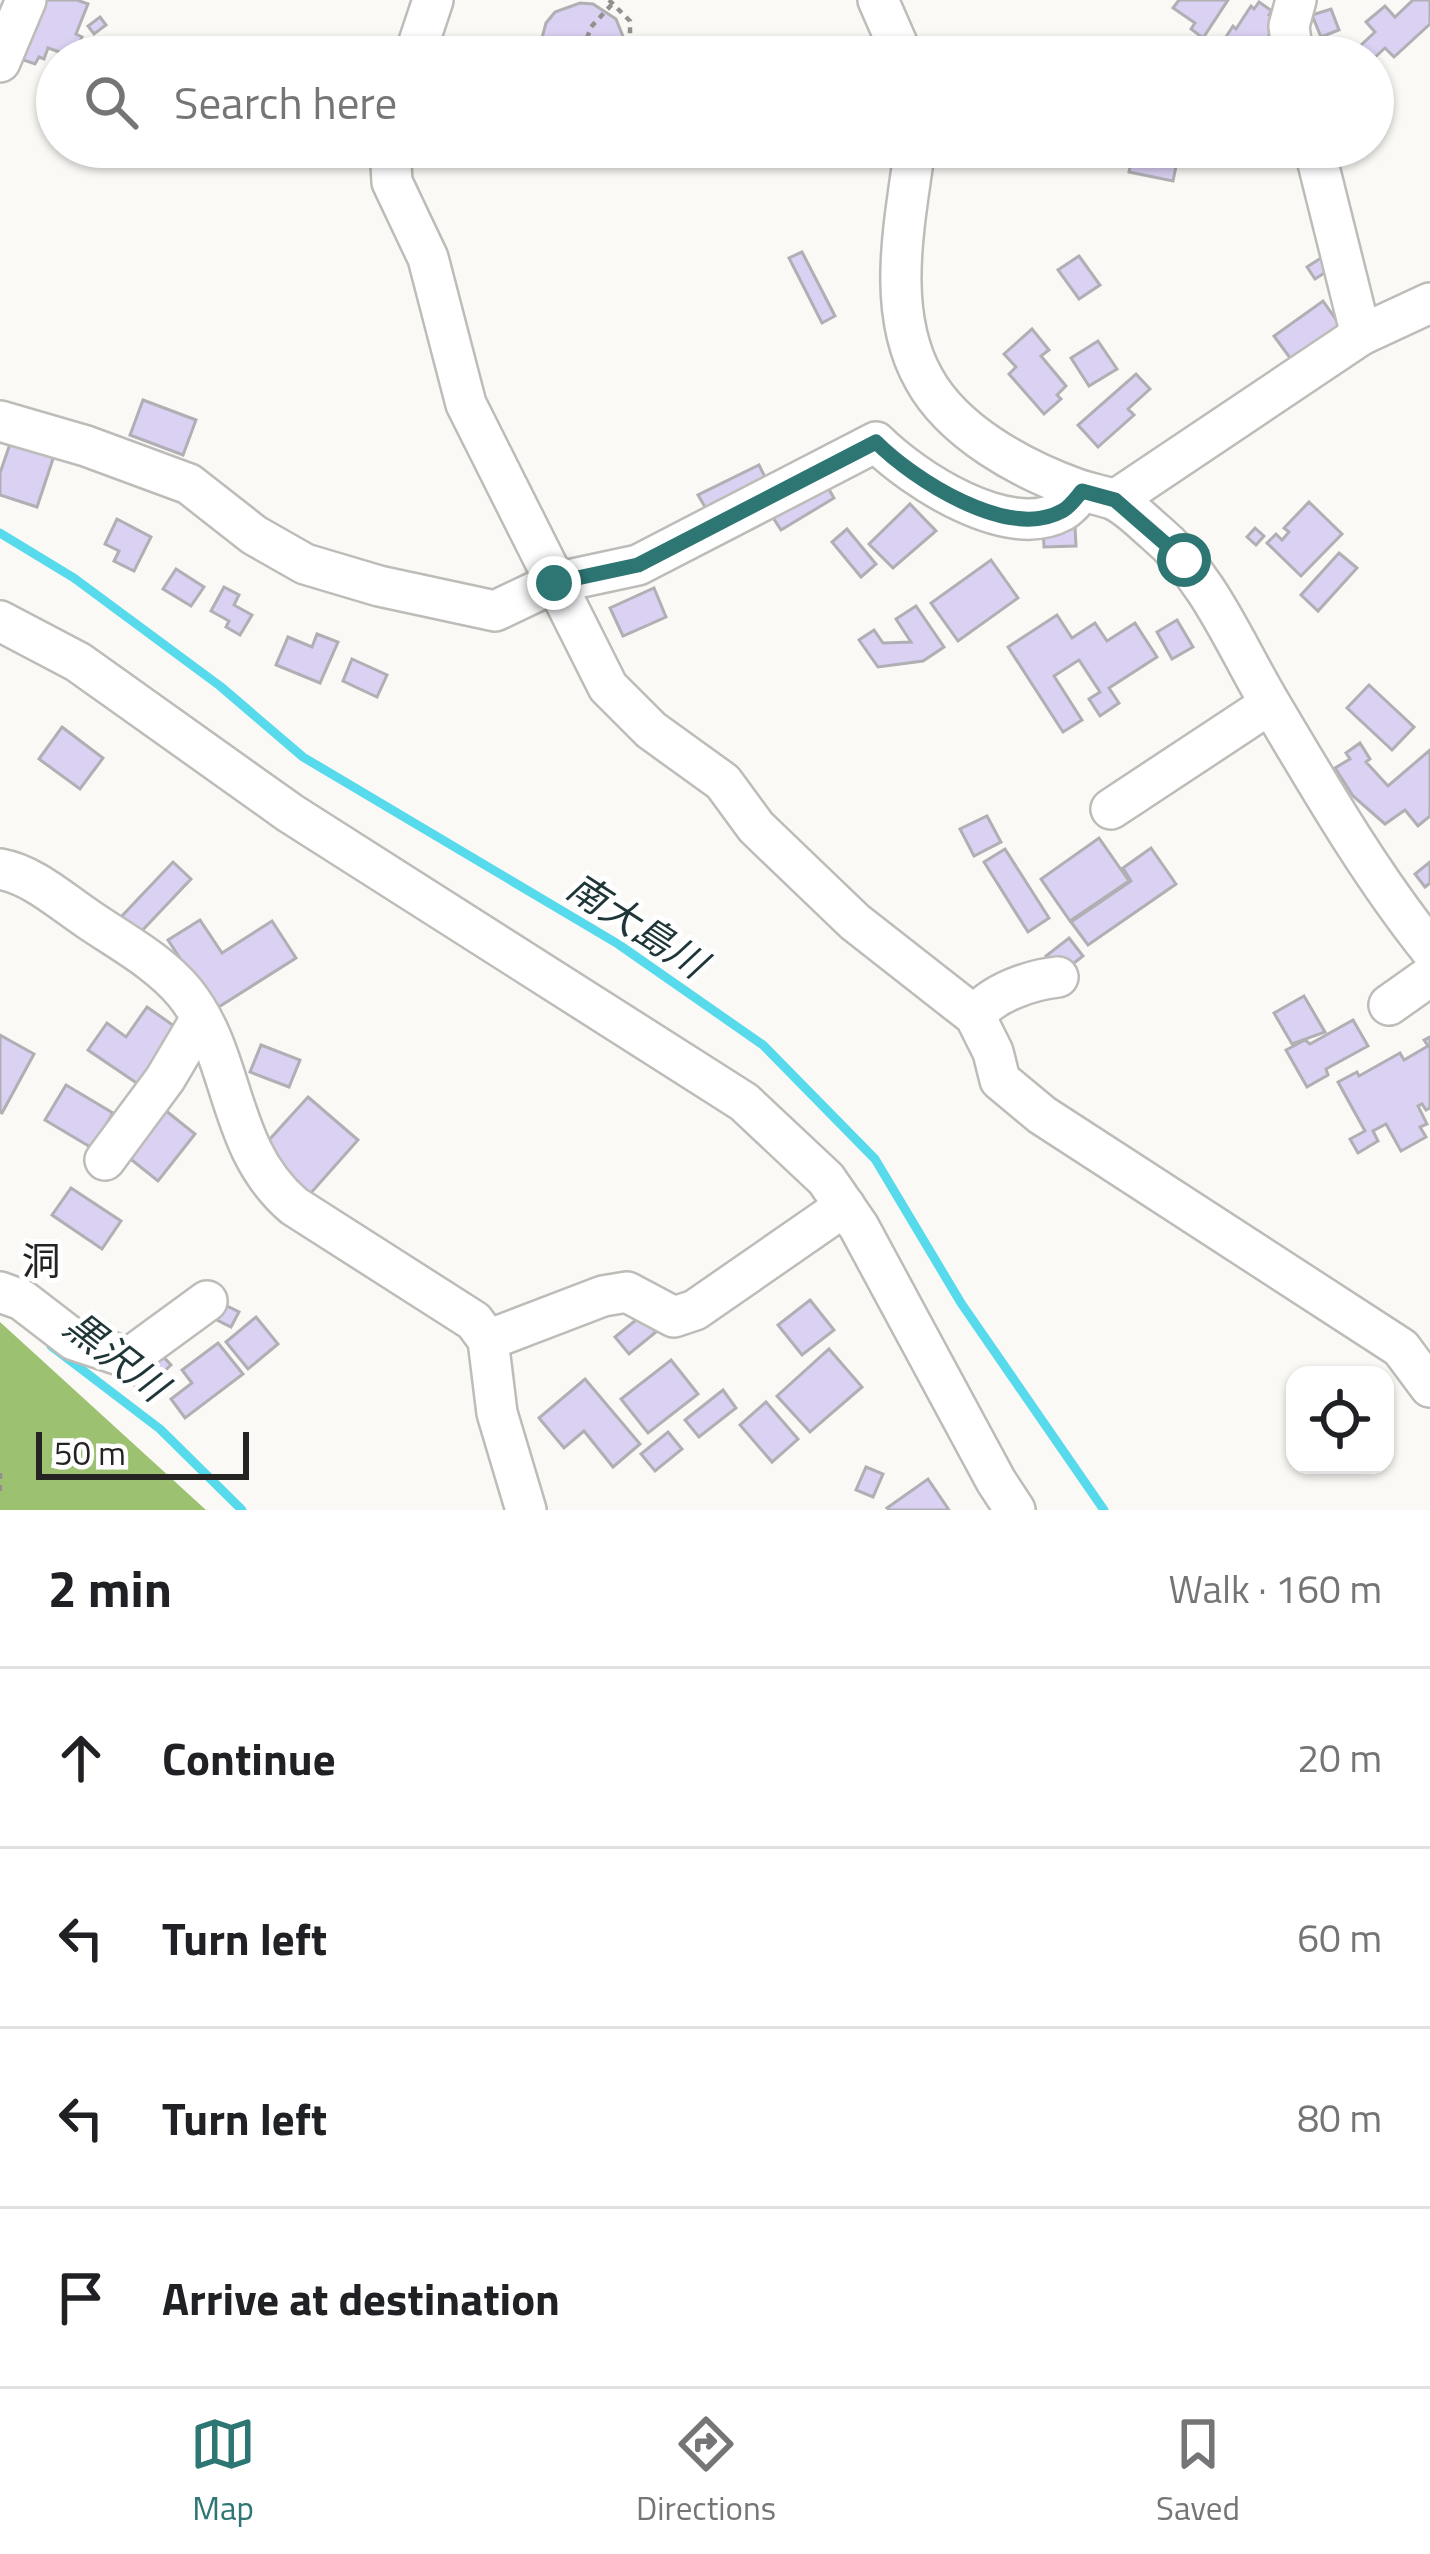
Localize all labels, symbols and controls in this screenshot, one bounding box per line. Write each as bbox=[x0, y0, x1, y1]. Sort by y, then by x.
search box bbox=[36, 36, 1394, 168]
text: Search here bbox=[174, 68, 397, 136]
icon: search bbox=[78, 69, 144, 135]
route start bbox=[1157, 533, 1211, 587]
route end bbox=[527, 556, 581, 610]
water label: 南大島川 bbox=[556, 857, 722, 994]
district label: 洞 bbox=[21, 1231, 61, 1290]
water label: 黒沢川 bbox=[52, 1296, 184, 1417]
map controls bbox=[1286, 1366, 1394, 1474]
button: locate bbox=[1286, 1366, 1394, 1474]
scale bar bbox=[36, 1426, 249, 1479]
text: 50 m bbox=[54, 1428, 126, 1478]
text: 2 min bbox=[48, 1549, 172, 1627]
text: Walk · 160 m bbox=[1168, 1559, 1382, 1618]
text: Continue bbox=[162, 1724, 336, 1792]
icon: ahead bbox=[48, 1725, 114, 1791]
text: 20 m bbox=[1297, 1728, 1382, 1787]
text: Turn left bbox=[162, 1904, 327, 1972]
icon: left bbox=[48, 1905, 114, 1971]
text: 60 m bbox=[1297, 1908, 1382, 1967]
text: Turn left bbox=[162, 2084, 327, 2152]
icon: left bbox=[48, 2085, 114, 2151]
text: 80 m bbox=[1297, 2088, 1382, 2147]
text: Arrive at destination bbox=[162, 2264, 560, 2332]
icon: arrive bbox=[48, 2265, 114, 2331]
tab: Map bbox=[190, 2411, 256, 2533]
tab: Directions bbox=[636, 2411, 776, 2533]
tab: Saved bbox=[1156, 2411, 1240, 2533]

